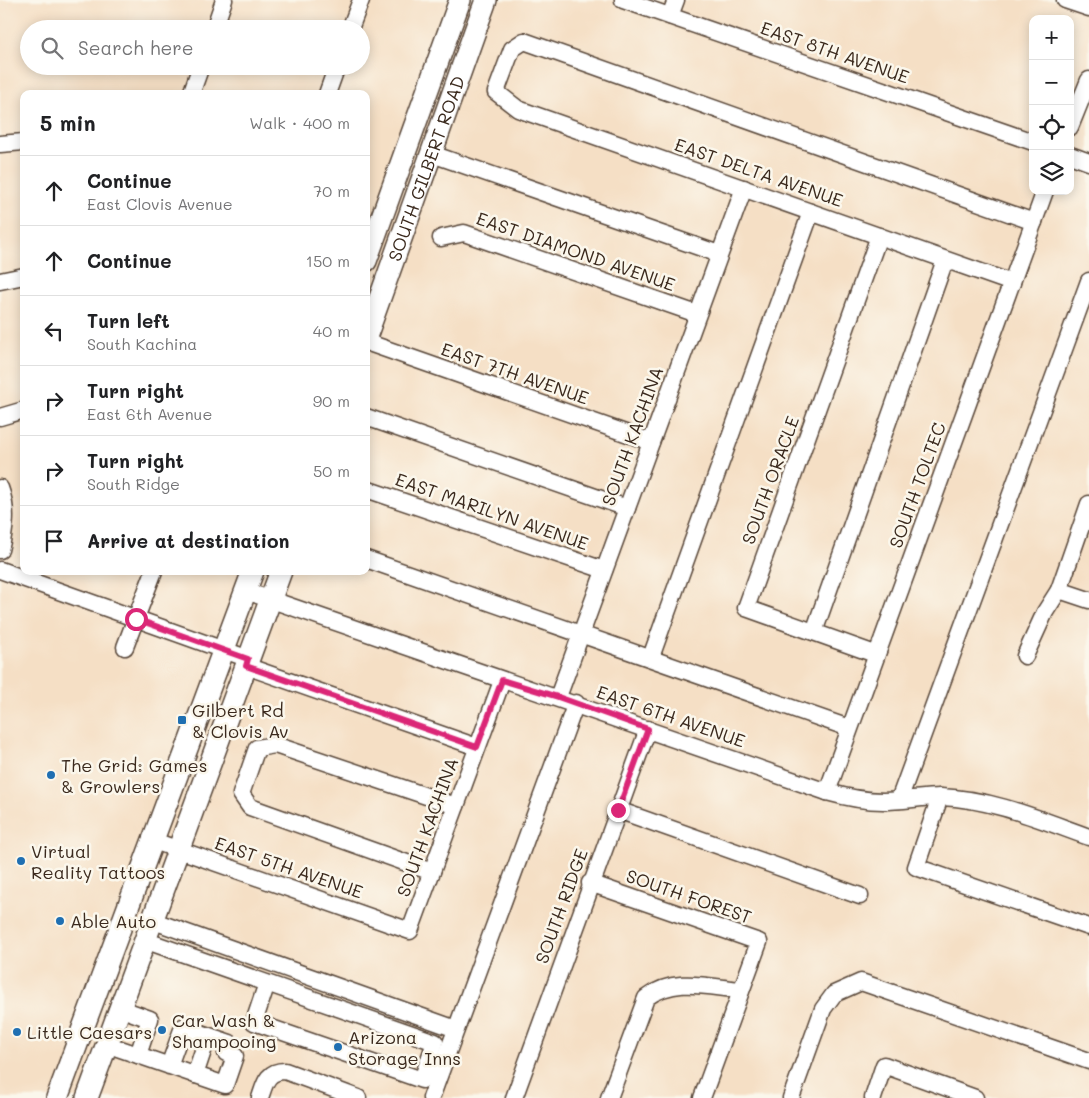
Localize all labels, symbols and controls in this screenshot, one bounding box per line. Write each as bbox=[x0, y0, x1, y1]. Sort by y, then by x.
street label: EAST 8TH AVENUE bbox=[758, 15, 912, 89]
map controls bbox=[1029, 15, 1074, 195]
button: + bbox=[1029, 15, 1074, 60]
search box bbox=[20, 20, 370, 75]
icon: search bbox=[38, 34, 66, 62]
text: Search here bbox=[78, 35, 194, 60]
button: − bbox=[1029, 60, 1074, 105]
street label: SOUTH GILBERT ROAD bbox=[382, 72, 470, 264]
button: locate bbox=[1029, 105, 1074, 150]
text: 5 min bbox=[40, 109, 96, 136]
text: Walk · 400 m bbox=[249, 112, 350, 133]
street label: EAST DELTA AVENUE bbox=[672, 132, 846, 212]
button: layers bbox=[1029, 150, 1074, 195]
text: Continue bbox=[87, 168, 172, 193]
icon: ahead bbox=[40, 177, 68, 205]
text: 70 m bbox=[313, 180, 350, 201]
text: East Clovis Avenue bbox=[87, 193, 233, 214]
street label: EAST DIAMOND AVENUE bbox=[473, 206, 679, 296]
icon: ahead bbox=[40, 247, 68, 275]
text: Continue bbox=[87, 248, 172, 273]
text: 150 m bbox=[306, 250, 350, 271]
text: Turn left bbox=[87, 308, 170, 333]
icon: left bbox=[40, 317, 68, 345]
text: 40 m bbox=[313, 320, 350, 341]
text: South Kachina bbox=[87, 333, 197, 354]
street label: EAST 7TH AVENUE bbox=[438, 336, 592, 410]
street label: SOUTH KACHINA bbox=[596, 363, 668, 509]
text: Turn right bbox=[87, 378, 184, 403]
icon: right bbox=[40, 387, 68, 415]
text: 90 m bbox=[313, 390, 350, 411]
text: East 6th Avenue bbox=[87, 403, 212, 424]
street label: SOUTH ORACLE bbox=[736, 413, 804, 547]
street label: SOUTH TOLTEC bbox=[883, 419, 951, 551]
text: Turn right bbox=[87, 448, 184, 473]
icon: right bbox=[40, 457, 68, 485]
text: 50 m bbox=[313, 460, 350, 481]
street label: EAST MARILYN AVENUE bbox=[392, 467, 592, 555]
text: South Ridge bbox=[87, 473, 180, 494]
icon: arrive bbox=[40, 527, 68, 555]
text: Arrive at destination bbox=[87, 528, 290, 553]
route start bbox=[125, 608, 148, 631]
street label: EAST 6TH AVENUE bbox=[594, 679, 748, 753]
place label: Gilbert Rd & Clovis Av bbox=[192, 698, 289, 743]
marker: Gilbert Rd & Clovis Av bbox=[176, 714, 188, 726]
place label: The Grid: Games & Growlers bbox=[61, 753, 208, 798]
street label: SOUTH KACHINA bbox=[391, 754, 463, 900]
marker: The Grid: Games & Growlers bbox=[45, 769, 57, 781]
route end bbox=[607, 799, 630, 822]
street label: EAST 5TH AVENUE bbox=[212, 830, 366, 904]
place label: Virtual Reality Tattoos bbox=[31, 839, 165, 884]
street label: SOUTH RIDGE bbox=[529, 845, 593, 967]
marker: Virtual Reality Tattoos bbox=[15, 855, 27, 867]
street label: SOUTH FOREST bbox=[623, 863, 755, 929]
place label: Able Auto bbox=[70, 909, 157, 933]
marker: Able Auto bbox=[54, 915, 66, 927]
place label: Car Wash & Shampooing bbox=[172, 1008, 276, 1053]
place label: Little Caesars bbox=[27, 1020, 152, 1044]
marker: Car Wash & Shampooing bbox=[156, 1024, 168, 1036]
place label: Arizona Storage Inns bbox=[348, 1025, 461, 1070]
marker: Little Caesars bbox=[11, 1026, 23, 1038]
marker: Arizona Storage Inns bbox=[332, 1041, 344, 1053]

